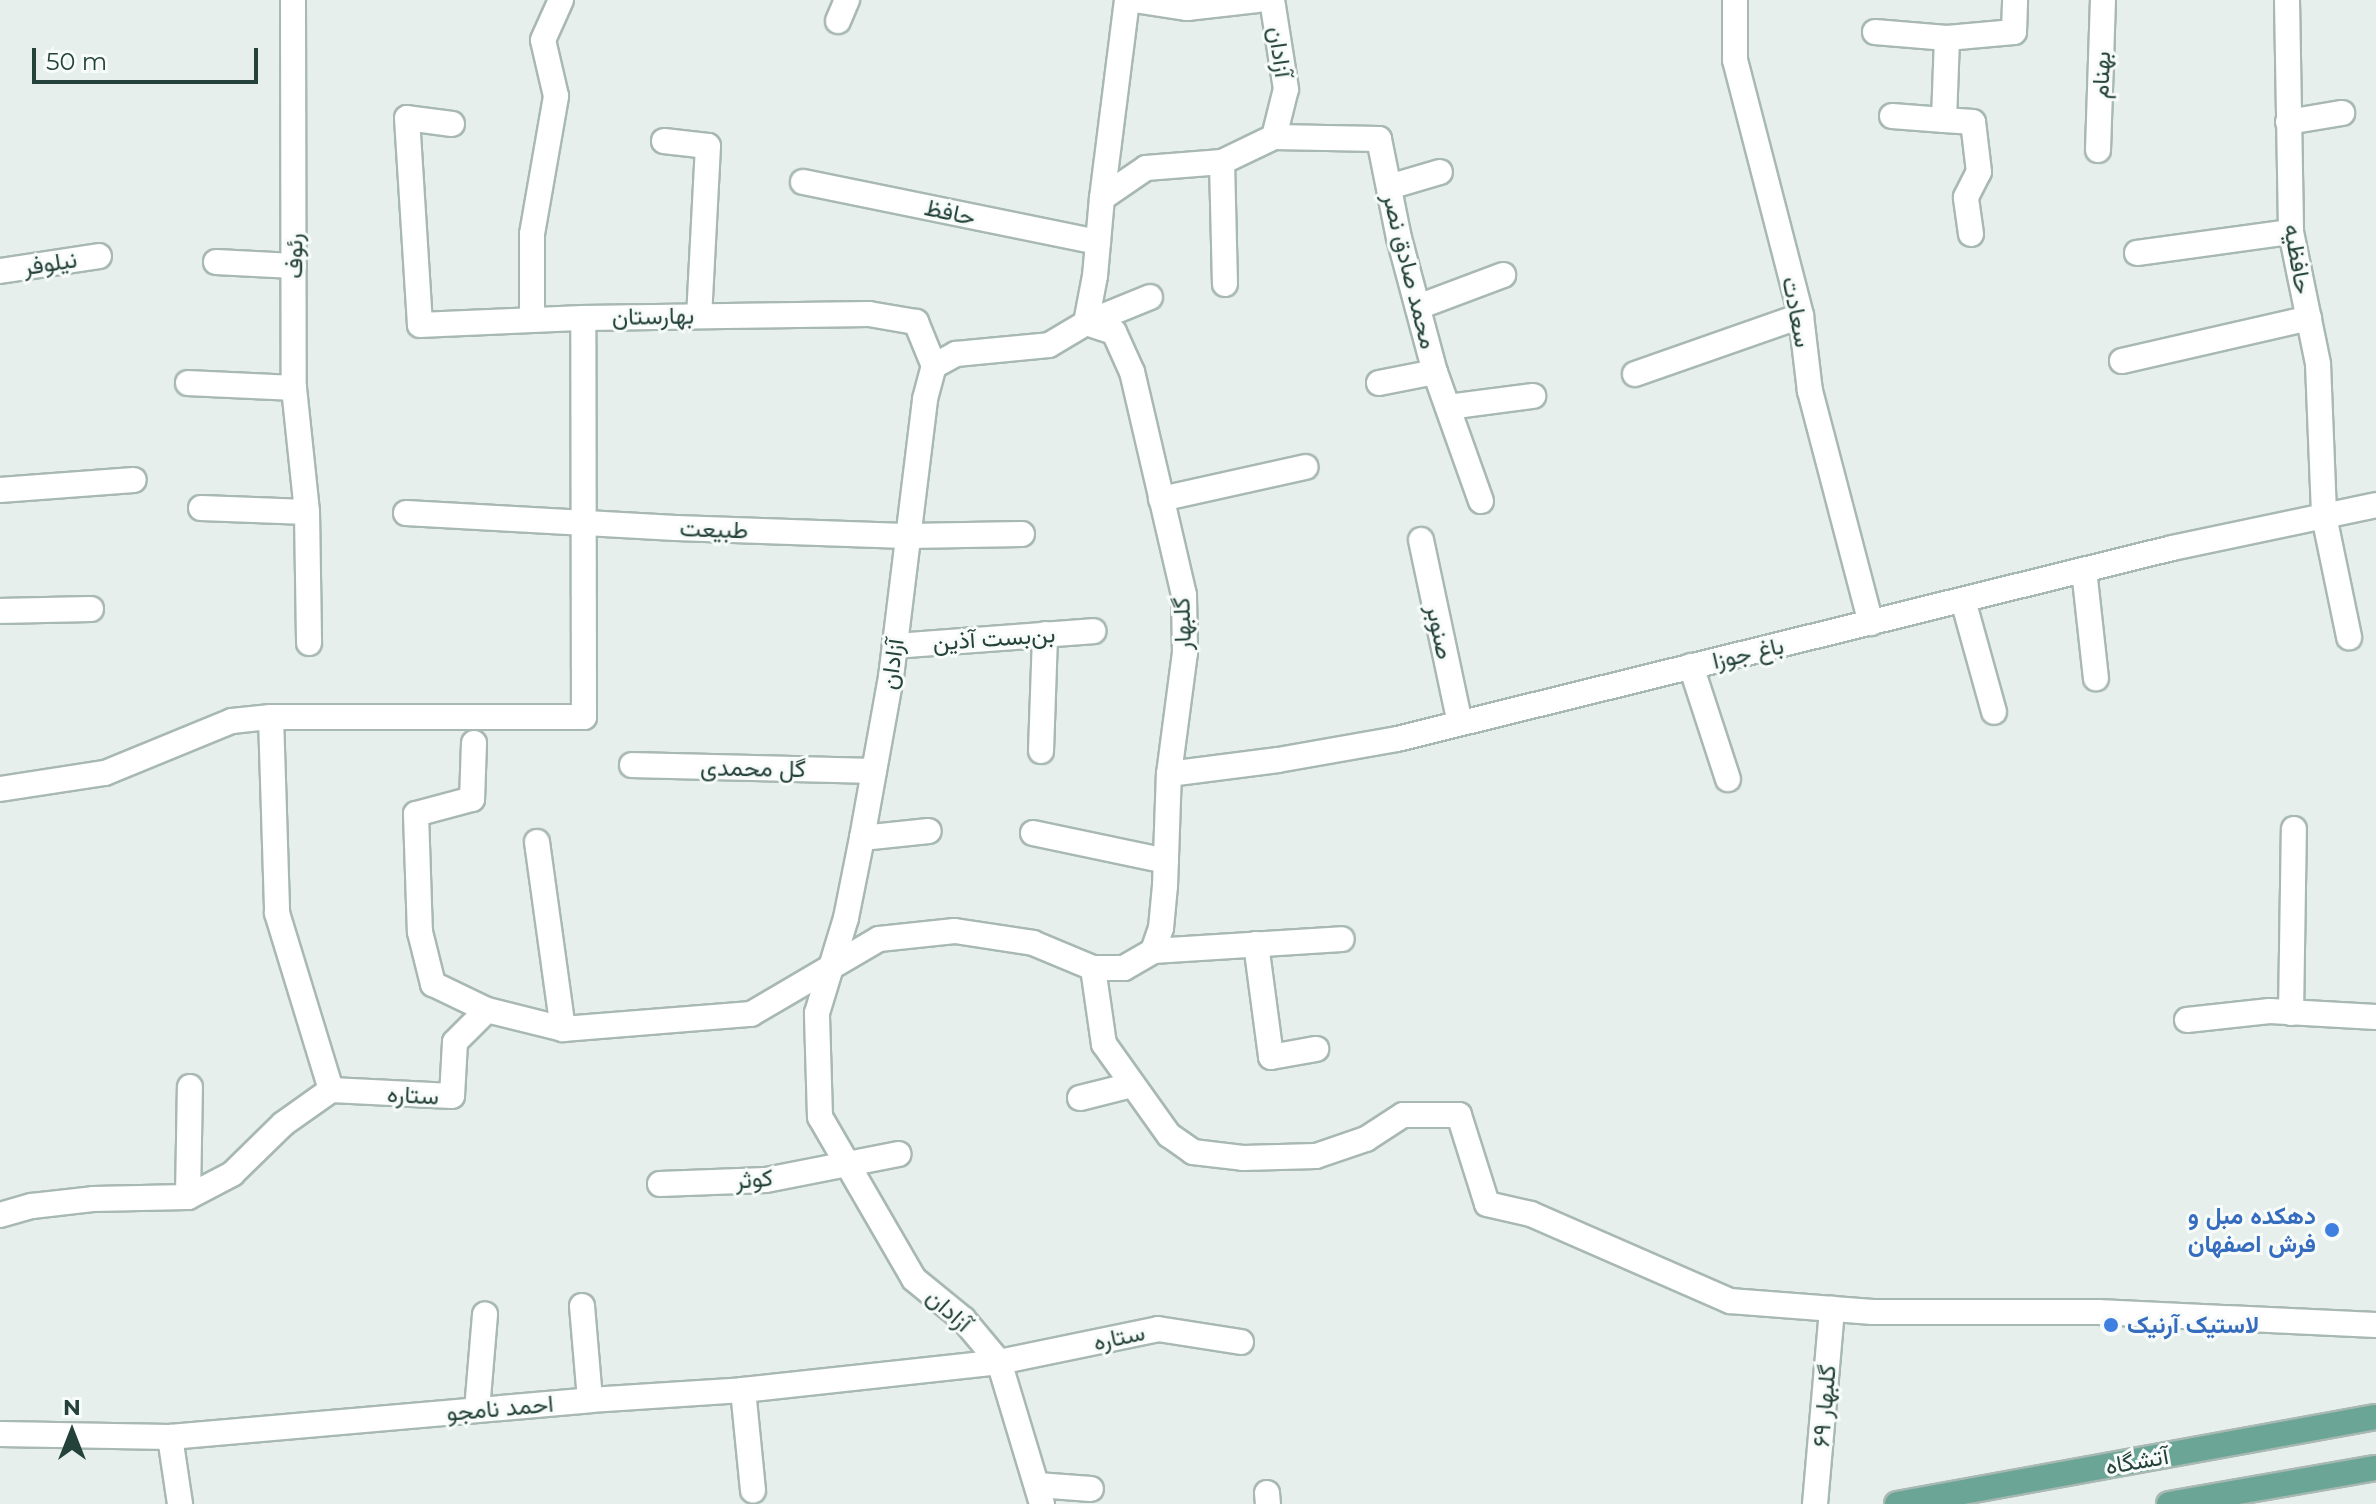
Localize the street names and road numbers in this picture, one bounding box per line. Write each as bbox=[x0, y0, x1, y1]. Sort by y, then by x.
street label: آزادان bbox=[1262, 25, 1298, 79]
street label: بهنام bbox=[2086, 51, 2116, 99]
street label: محمد صادق نصر bbox=[1377, 190, 1443, 352]
street label: حافظ bbox=[922, 193, 978, 231]
street label: حافظیه bbox=[2278, 222, 2318, 296]
street label: رئوف bbox=[280, 233, 308, 279]
street label: نیلوفر bbox=[21, 245, 79, 281]
street label: سعادت bbox=[1776, 274, 1818, 350]
street label: بهارستان bbox=[612, 301, 694, 331]
street label: طبیعت bbox=[679, 513, 749, 545]
street label: گلبهار bbox=[1167, 597, 1197, 651]
street label: صنوبر bbox=[1420, 602, 1460, 662]
street label: بن‌بست آذین bbox=[932, 619, 1056, 657]
street label: باغ جوزا bbox=[1710, 631, 1786, 675]
street label: آزادان bbox=[874, 637, 910, 691]
street label: گل محمدی bbox=[700, 753, 806, 783]
street label: ستاره bbox=[386, 1079, 440, 1111]
street label: کوثر bbox=[734, 1163, 774, 1195]
street label: آزادان bbox=[920, 1282, 978, 1338]
street label: ستاره bbox=[1091, 1318, 1147, 1356]
street label: ۶۹ گلبهار bbox=[1806, 1364, 1842, 1448]
street label: احمد نامجو bbox=[445, 1389, 555, 1427]
street label: آتشگاه bbox=[2103, 1441, 2171, 1481]

